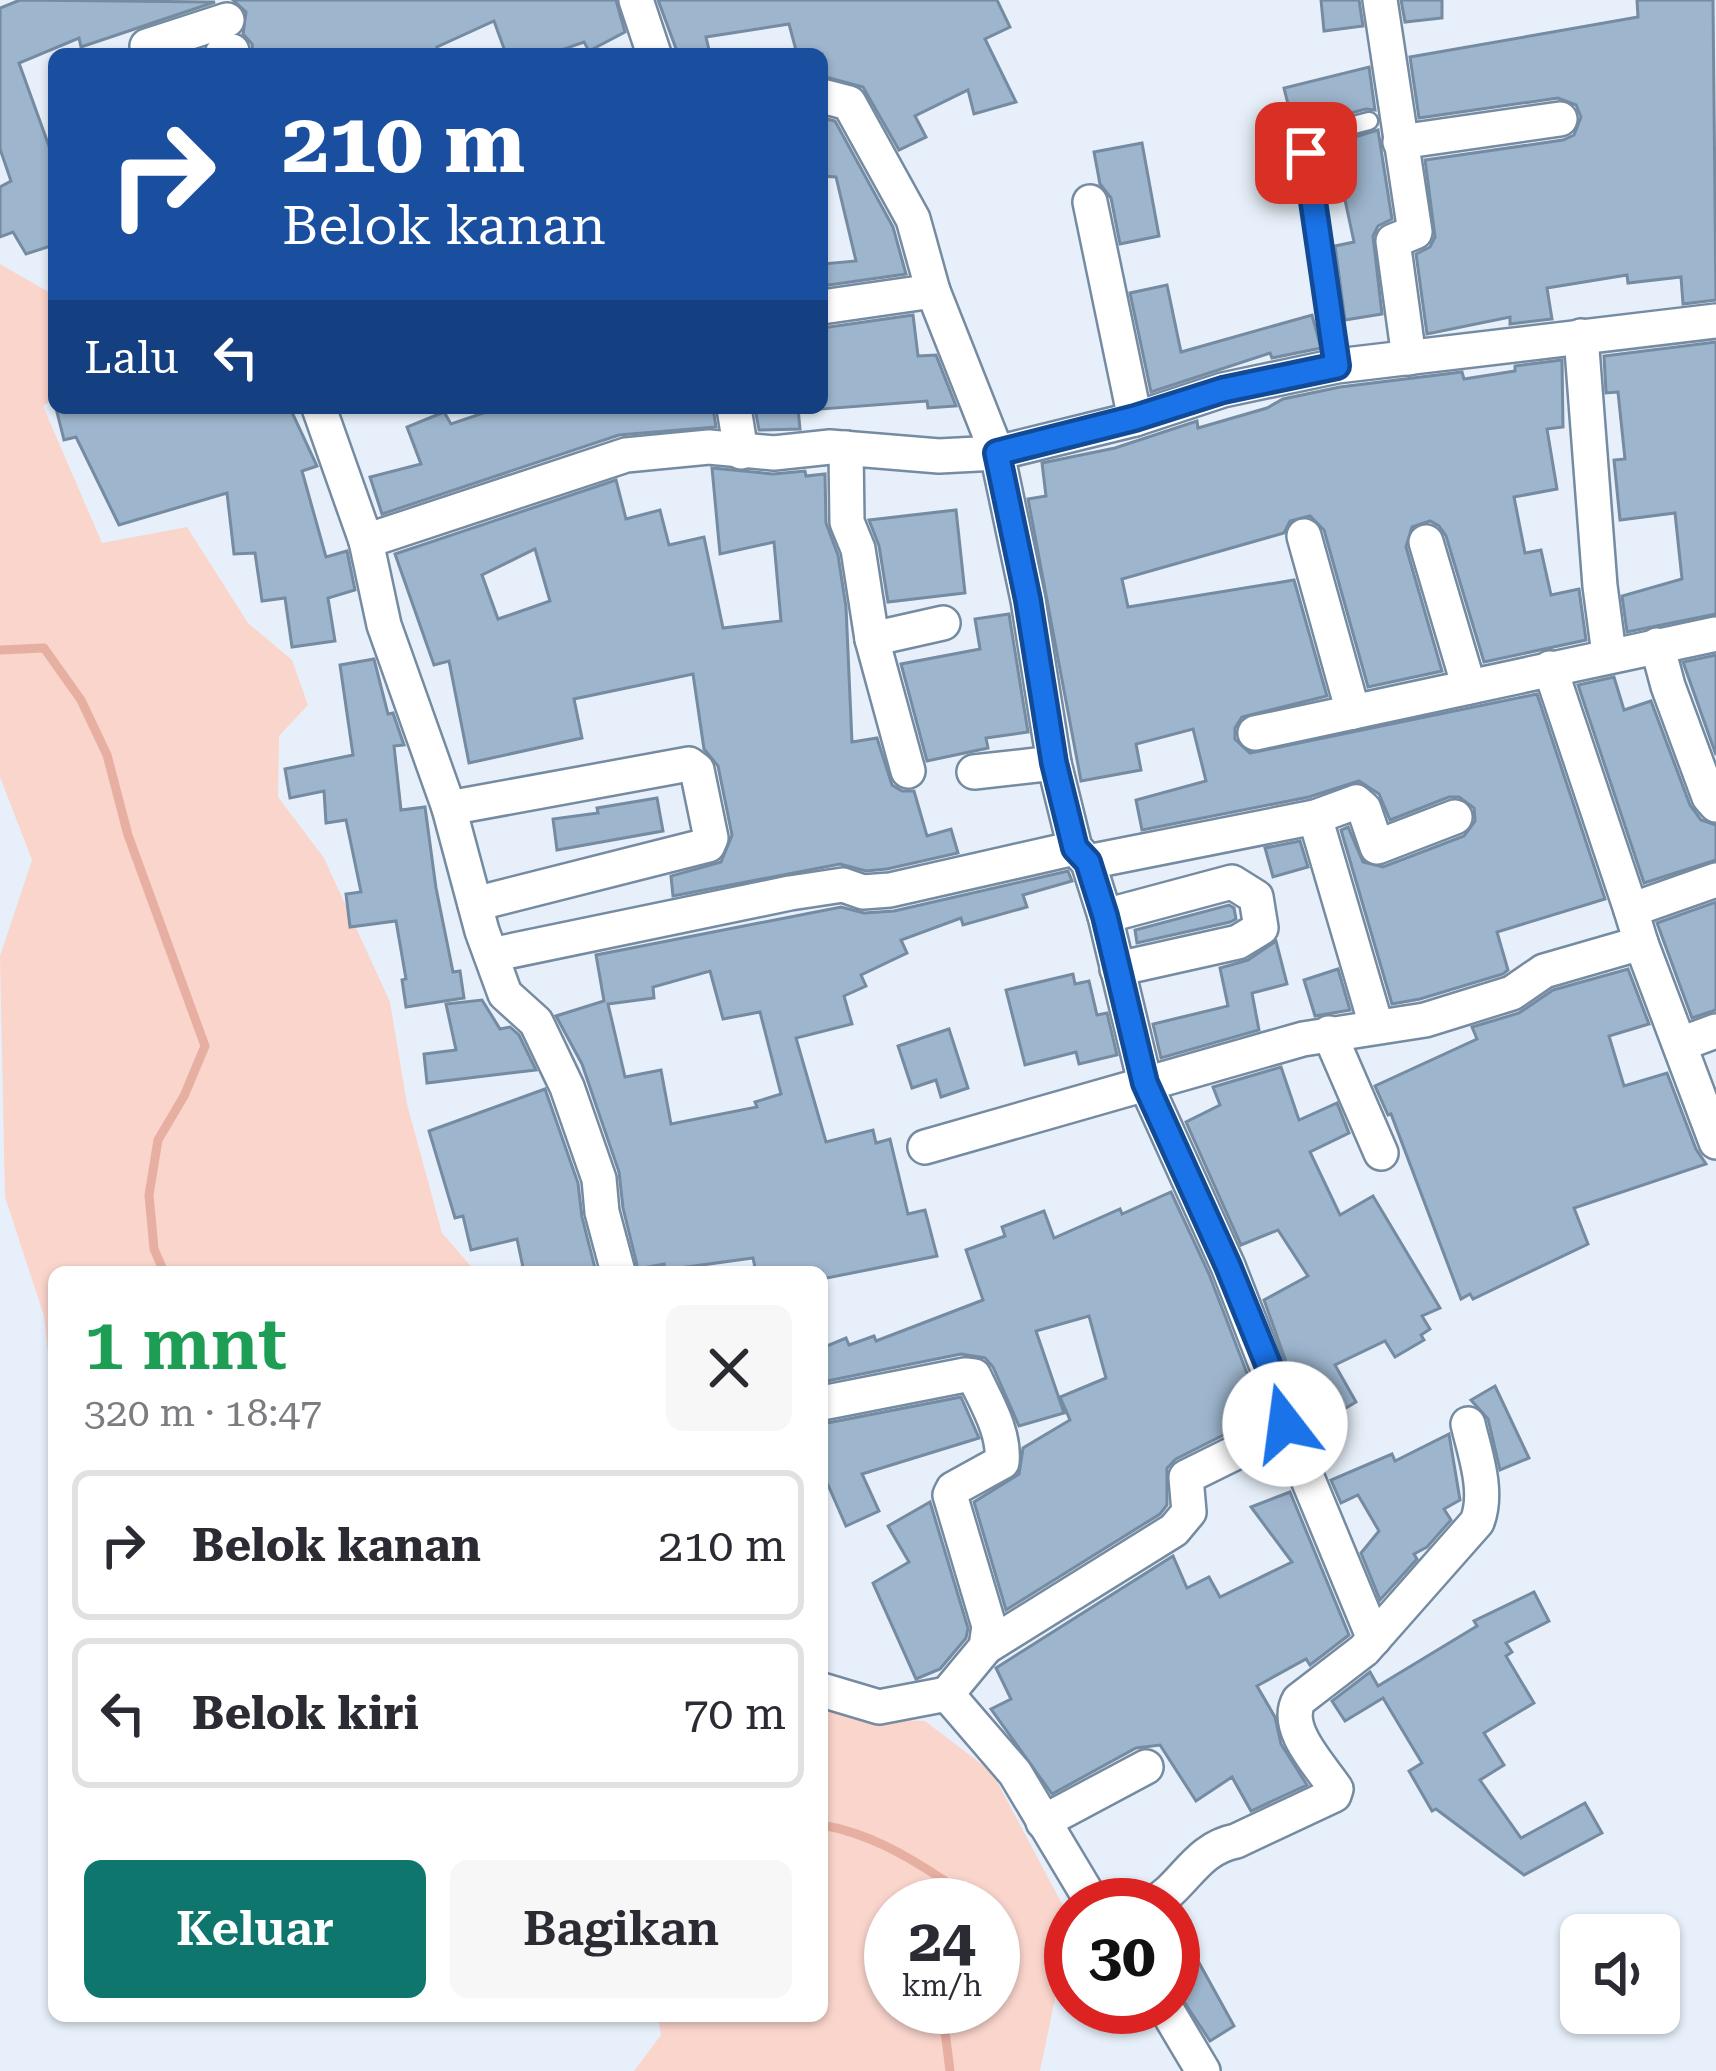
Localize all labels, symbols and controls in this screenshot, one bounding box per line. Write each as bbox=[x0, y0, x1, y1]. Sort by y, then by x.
text: 210 m bbox=[282, 94, 525, 192]
icon: right bbox=[84, 96, 240, 252]
pin bbox=[1255, 102, 1357, 204]
icon: arrive bbox=[1273, 120, 1339, 186]
text: Belok kanan bbox=[282, 194, 606, 257]
icon: left bbox=[203, 324, 269, 390]
text: Lalu bbox=[84, 331, 179, 384]
text: 1 mnt bbox=[84, 1302, 287, 1387]
button: close bbox=[666, 1305, 792, 1431]
position arrow bbox=[1222, 1361, 1348, 1487]
text: 320 m · 18:47 bbox=[84, 1390, 322, 1436]
icon: right bbox=[90, 1512, 156, 1578]
text: Belok kanan bbox=[192, 1519, 481, 1572]
text: 210 m bbox=[658, 1519, 786, 1572]
icon: left bbox=[90, 1680, 156, 1746]
text: Belok kiri bbox=[192, 1687, 419, 1740]
text: 70 m bbox=[683, 1687, 786, 1740]
button: Keluar bbox=[84, 1860, 426, 1998]
button: Bagikan bbox=[450, 1860, 792, 1998]
speed limit sign: 30 bbox=[1044, 1878, 1200, 2034]
text: 24 bbox=[908, 1905, 976, 1976]
map controls bbox=[1560, 1914, 1680, 2034]
button: sound bbox=[1560, 1914, 1680, 2034]
text: km/h bbox=[902, 1968, 982, 2003]

